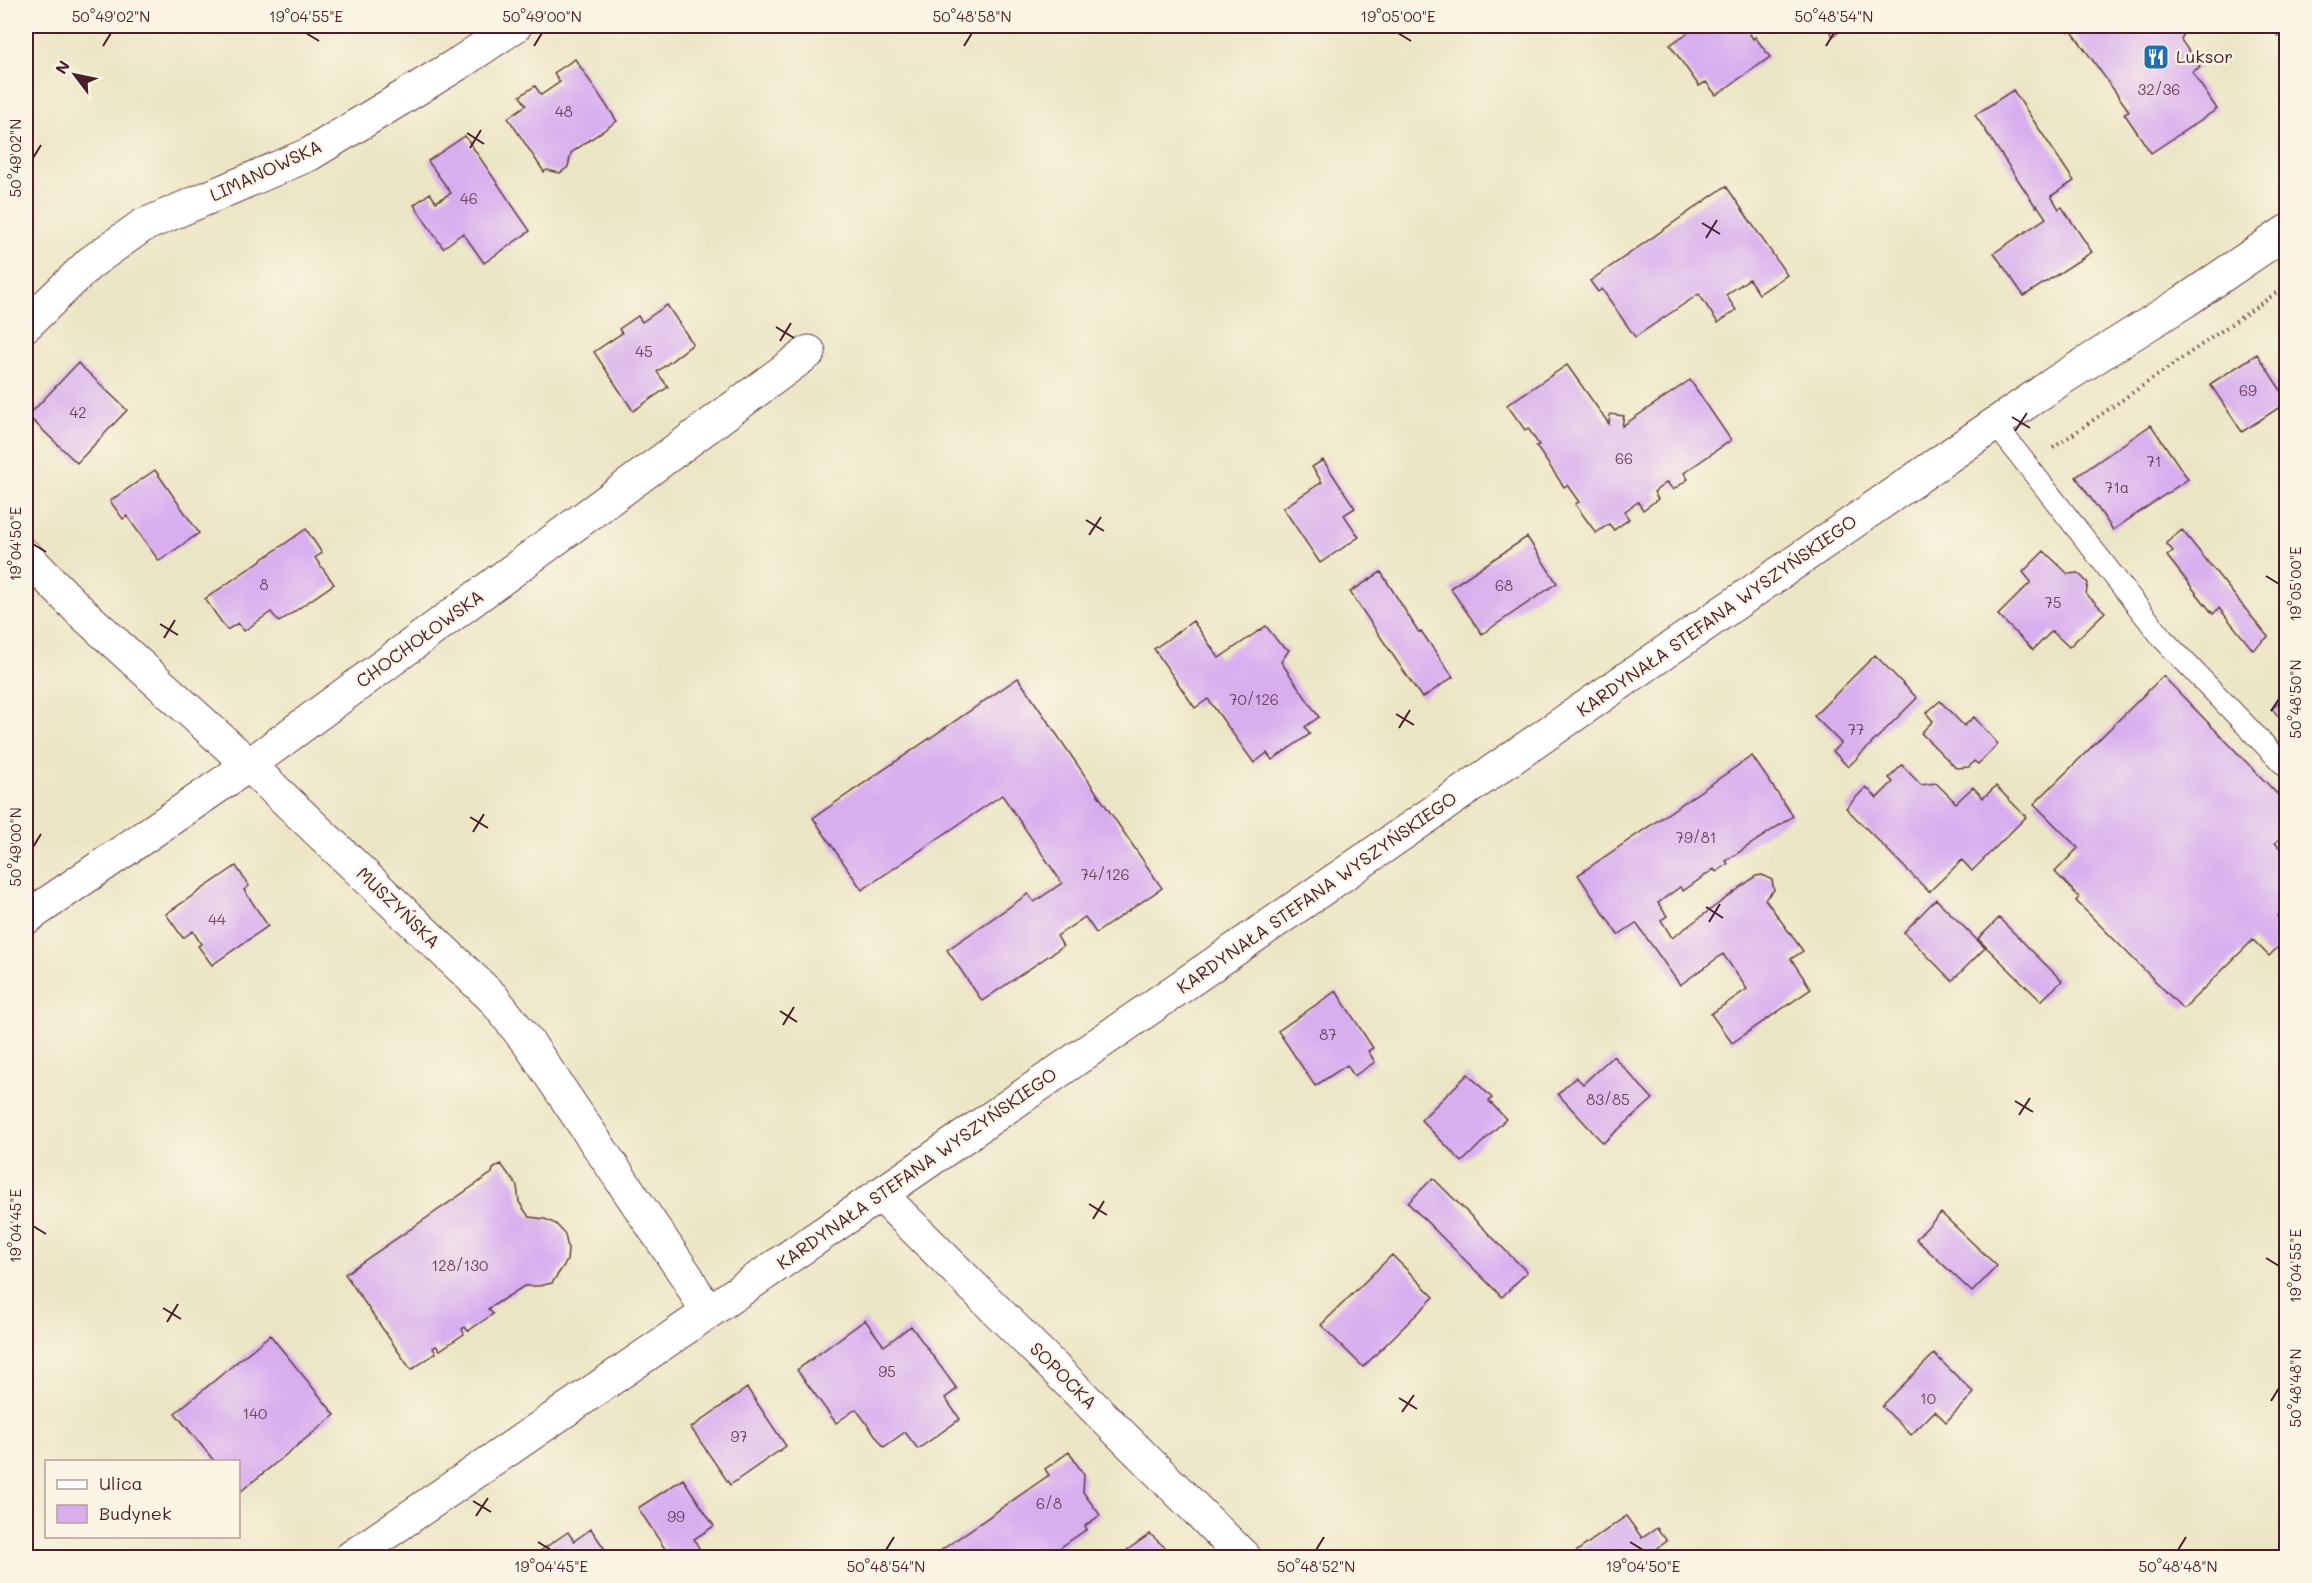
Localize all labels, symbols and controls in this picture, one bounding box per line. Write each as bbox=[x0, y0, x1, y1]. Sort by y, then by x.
text: 50°49'02"N bbox=[72, 6, 150, 26]
text: 19°04'55"E bbox=[269, 6, 343, 26]
text: 50°49'00"N bbox=[502, 6, 582, 26]
text: 50°48'58"N bbox=[932, 6, 1012, 26]
text: 19°05'00"E bbox=[1360, 6, 1436, 26]
text: 50°48'54"N bbox=[1795, 6, 1873, 26]
restaurant icon: Luksor bbox=[2141, 42, 2171, 72]
place label: Luksor bbox=[2176, 44, 2233, 68]
north arrow bbox=[45, 45, 105, 105]
text: N bbox=[50, 56, 74, 78]
house number: 32/36 bbox=[2138, 79, 2180, 99]
house number: 48 bbox=[555, 101, 573, 121]
text: 50°49'02"N bbox=[5, 119, 25, 197]
street label: LIMANOWSKA bbox=[206, 134, 325, 207]
house number: 46 bbox=[460, 188, 478, 208]
house number: 45 bbox=[635, 341, 653, 361]
house number: 69 bbox=[2239, 380, 2257, 400]
house number: 42 bbox=[69, 402, 87, 422]
house number: 66 bbox=[1615, 448, 1633, 468]
house number: 71 bbox=[2146, 451, 2162, 471]
house number: 71a bbox=[2105, 477, 2129, 497]
text: 19°04'50"E bbox=[5, 506, 25, 581]
street label: KARDYNAŁA STEFANA WYSZYŃSKIEGO bbox=[1572, 509, 1861, 722]
text: 19°05'00"E bbox=[2285, 546, 2305, 622]
house number: 8 bbox=[259, 574, 269, 594]
house number: 68 bbox=[1495, 575, 1513, 595]
street label: CHOCHOŁOWSKA bbox=[351, 584, 488, 693]
house number: 75 bbox=[2044, 592, 2062, 612]
text: 50°48'50"N bbox=[2285, 659, 2305, 739]
house number: 70/126 bbox=[1229, 689, 1279, 709]
house number: 77 bbox=[1848, 719, 1864, 739]
street label: KARDYNAŁA STEFANA WYSZYŃSKIEGO bbox=[1172, 786, 1461, 999]
text: 50°49'00"N bbox=[5, 807, 25, 887]
house number: 79/81 bbox=[1676, 827, 1716, 847]
street label: MUSZYŃSKA bbox=[352, 861, 446, 953]
house number: 74/126 bbox=[1080, 864, 1130, 884]
house number: 44 bbox=[208, 909, 226, 929]
house number: 87 bbox=[1319, 1024, 1337, 1044]
street label: KARDYNAŁA STEFANA WYSZYŃSKIEGO bbox=[772, 1062, 1061, 1275]
house number: 83/85 bbox=[1586, 1089, 1630, 1109]
text: 19°04'45"E bbox=[5, 1189, 25, 1263]
text: 19°04'55"E bbox=[2285, 1229, 2305, 1303]
house number: 128/130 bbox=[432, 1255, 488, 1275]
street label: SOPOCKA bbox=[1025, 1336, 1103, 1414]
text: 50°48'48"N bbox=[2285, 1348, 2305, 1428]
house number: 95 bbox=[878, 1361, 896, 1381]
house number: 10 bbox=[1920, 1388, 1936, 1408]
house number: 140 bbox=[243, 1403, 267, 1423]
house number: 97 bbox=[730, 1426, 748, 1446]
legend bbox=[45, 1460, 240, 1538]
text: Ulica bbox=[99, 1471, 143, 1495]
house number: 6/8 bbox=[1036, 1493, 1062, 1513]
text: Budynek bbox=[99, 1501, 172, 1525]
house number: 99 bbox=[667, 1506, 685, 1526]
text: 19°04'45"E bbox=[514, 1556, 588, 1576]
text: 50°48'54"N bbox=[847, 1556, 925, 1576]
text: 50°48'52"N bbox=[1277, 1556, 1355, 1576]
text: 19°04'50"E bbox=[1606, 1556, 1681, 1576]
text: 50°48'48"N bbox=[2138, 1556, 2218, 1576]

